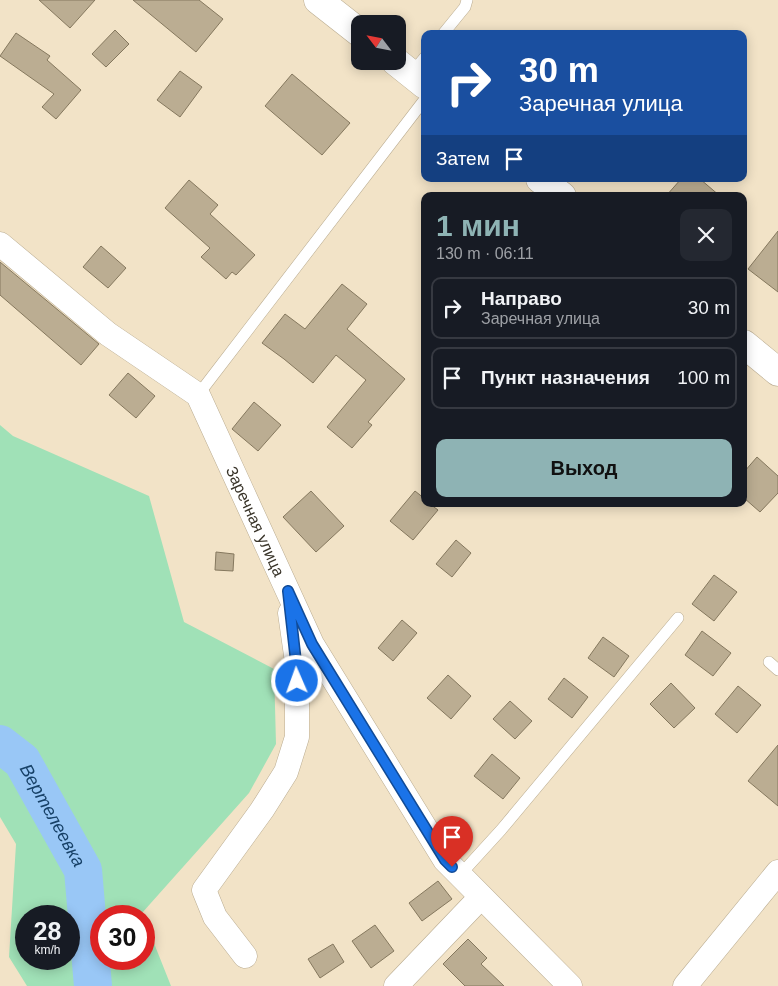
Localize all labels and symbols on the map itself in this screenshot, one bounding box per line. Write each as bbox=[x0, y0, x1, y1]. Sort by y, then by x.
north arrow bbox=[351, 15, 406, 70]
street label: Заречная улица bbox=[223, 463, 288, 579]
position arrow bbox=[270, 654, 322, 706]
water label: Вертелеевка bbox=[16, 760, 89, 870]
pin bbox=[431, 816, 473, 867]
speed limit sign: 30 bbox=[90, 905, 155, 970]

